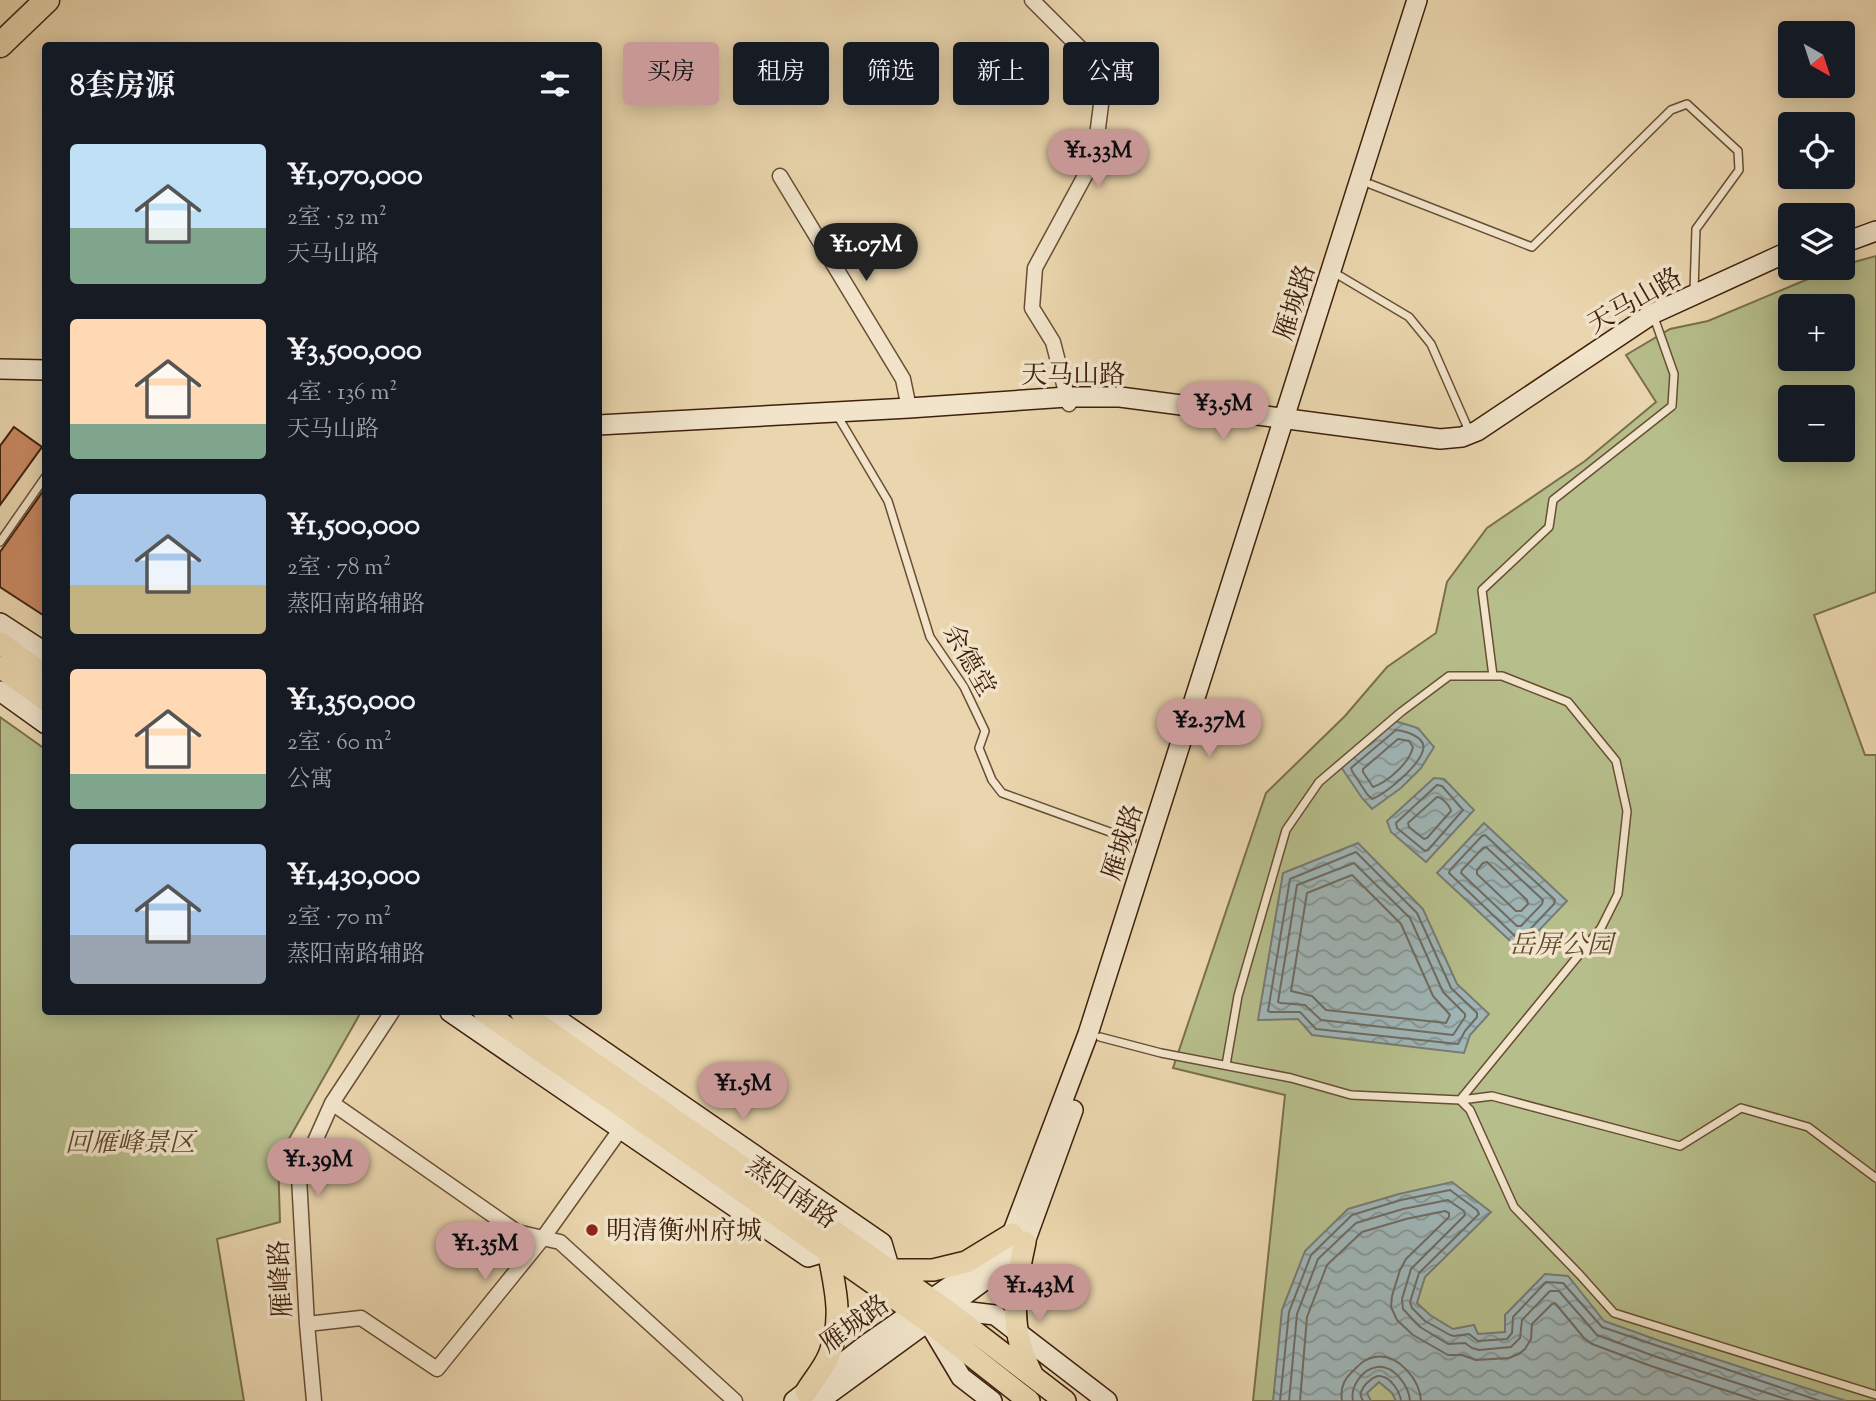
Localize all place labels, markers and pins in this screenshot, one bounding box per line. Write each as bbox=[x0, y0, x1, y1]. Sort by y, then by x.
pin: ¥1.33M bbox=[1041, 130, 1155, 189]
pin: ¥1.07M bbox=[809, 224, 923, 283]
pin: ¥3.5M bbox=[1174, 382, 1272, 442]
pin: ¥2.37M bbox=[1152, 700, 1266, 759]
pin: ¥1.5M bbox=[694, 1062, 792, 1122]
pin: ¥1.39M bbox=[261, 1138, 375, 1198]
place label: 明清衡州府城 bbox=[606, 1214, 762, 1251]
pin: ¥1.35M bbox=[428, 1222, 542, 1282]
marker: 明清衡州府城 bbox=[584, 1222, 600, 1238]
pin: ¥1.43M bbox=[982, 1264, 1096, 1324]

